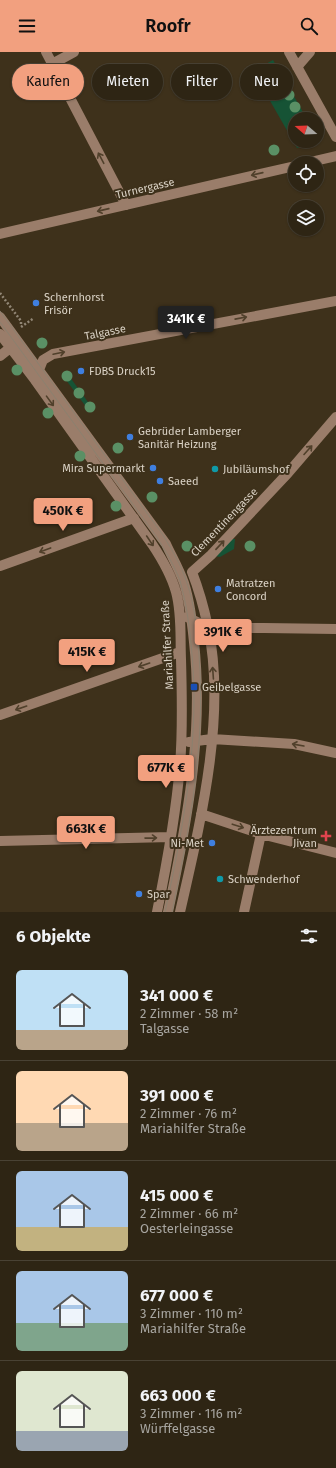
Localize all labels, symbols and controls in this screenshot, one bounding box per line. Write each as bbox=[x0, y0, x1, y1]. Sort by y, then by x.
icon: menu bbox=[16, 15, 38, 37]
text: Roofr bbox=[145, 15, 191, 37]
icon: search bbox=[298, 15, 320, 37]
chip: Kaufen bbox=[12, 64, 84, 100]
chip: Mieten bbox=[92, 64, 163, 100]
chip: Filter bbox=[171, 64, 232, 100]
chip: Neu bbox=[240, 64, 293, 100]
north arrow bbox=[288, 112, 324, 148]
map controls bbox=[288, 112, 324, 236]
one-way arrow bbox=[97, 152, 105, 164]
button: locate bbox=[288, 156, 324, 192]
one-way arrow bbox=[251, 171, 264, 179]
street label: Turnergasse bbox=[114, 175, 176, 202]
button: layers bbox=[288, 200, 324, 236]
one-way arrow bbox=[97, 207, 110, 214]
place label: Schernhorst Frisör bbox=[44, 291, 104, 317]
marker: Schernhorst Frisör bbox=[31, 298, 41, 308]
pin: 341K € bbox=[153, 306, 219, 340]
text: 341K € bbox=[167, 311, 205, 326]
one-way arrow bbox=[235, 314, 248, 322]
street label: Talgasse bbox=[83, 322, 127, 343]
one-way arrow bbox=[52, 349, 65, 357]
place label: FDBS Druck15 bbox=[89, 365, 156, 378]
marker: FDBS Druck15 bbox=[76, 366, 86, 376]
one-way arrow bbox=[46, 396, 54, 407]
place label: Gebrüder Lamberger Sanitär Heizung bbox=[138, 425, 242, 451]
marker: Gebrüder Lamberger Sanitär Heizung bbox=[125, 432, 135, 442]
one-way arrow bbox=[304, 445, 313, 455]
place label: Mira Supermarkt bbox=[62, 462, 145, 475]
marker: Mira Supermarkt bbox=[148, 463, 158, 473]
place label: Jubiläumshof bbox=[223, 463, 290, 476]
marker: Jubiläumshof bbox=[210, 464, 220, 474]
place label: Saeed bbox=[168, 475, 199, 488]
marker: Saeed bbox=[155, 476, 165, 486]
street label: Clementinengasse bbox=[188, 485, 261, 559]
pin: 450K € bbox=[30, 498, 96, 532]
text: 450K € bbox=[43, 503, 83, 518]
one-way arrow bbox=[146, 535, 154, 546]
one-way arrow bbox=[215, 540, 225, 550]
one-way arrow bbox=[38, 547, 51, 554]
place label: Matratzen Concord bbox=[226, 577, 276, 603]
marker: Matratzen Concord bbox=[213, 584, 223, 594]
street label: Mariahilfer Straße bbox=[159, 600, 176, 690]
pin: 391K € bbox=[190, 619, 256, 653]
text: 391K € bbox=[204, 624, 242, 639]
pin: 415K € bbox=[54, 639, 120, 673]
text: 415K € bbox=[68, 644, 106, 659]
one-way arrow bbox=[137, 662, 150, 669]
one-way arrow bbox=[210, 667, 217, 680]
place label: Geibelgasse bbox=[202, 681, 261, 694]
marker: Geibelgasse bbox=[189, 682, 199, 692]
one-way arrow bbox=[15, 704, 27, 712]
one-way arrow bbox=[292, 741, 305, 749]
pin: 677K € bbox=[133, 755, 199, 789]
text: 677K € bbox=[147, 760, 185, 775]
pin: 663K € bbox=[53, 816, 119, 850]
text: 663K € bbox=[66, 821, 106, 836]
one-way arrow bbox=[231, 823, 244, 830]
place label: Ärztezentrum Jivan bbox=[251, 823, 317, 850]
marker: Ärztezentrum Jivan bbox=[320, 830, 332, 842]
one-way arrow bbox=[144, 834, 157, 842]
place label: Ni-Met bbox=[170, 837, 204, 850]
marker: Ni-Met bbox=[207, 838, 217, 848]
place label: Schwenderhof bbox=[228, 873, 301, 886]
marker: Schwenderhof bbox=[215, 874, 225, 884]
place label: Spar bbox=[147, 888, 170, 901]
marker: Spar bbox=[134, 889, 144, 899]
icon: filters bbox=[298, 925, 320, 947]
text: 6 Objekte bbox=[16, 926, 91, 947]
text: 341 000 € bbox=[140, 985, 213, 1006]
icon: home bbox=[48, 986, 96, 1034]
text: 2 Zimmer · 58 m² bbox=[140, 1006, 238, 1021]
text: Talgasse bbox=[140, 1021, 189, 1036]
text: 391 000 € bbox=[140, 1085, 214, 1106]
icon: home bbox=[48, 1087, 96, 1135]
text: 2 Zimmer · 76 m² bbox=[140, 1106, 237, 1121]
text: Mariahilfer Straße bbox=[140, 1121, 246, 1136]
text: 415 000 € bbox=[140, 1185, 213, 1206]
icon: home bbox=[48, 1187, 96, 1235]
text: 2 Zimmer · 66 m² bbox=[140, 1206, 238, 1221]
text: Oesterleingasse bbox=[140, 1221, 233, 1236]
text: 677 000 € bbox=[140, 1285, 213, 1306]
icon: home bbox=[48, 1287, 96, 1335]
text: 3 Zimmer · 110 m² bbox=[140, 1306, 243, 1321]
text: Mariahilfer Straße bbox=[140, 1321, 246, 1336]
text: 663 000 € bbox=[140, 1385, 216, 1406]
icon: home bbox=[48, 1387, 96, 1435]
text: 3 Zimmer · 116 m² bbox=[140, 1406, 243, 1421]
text: Würffelgasse bbox=[140, 1421, 215, 1436]

